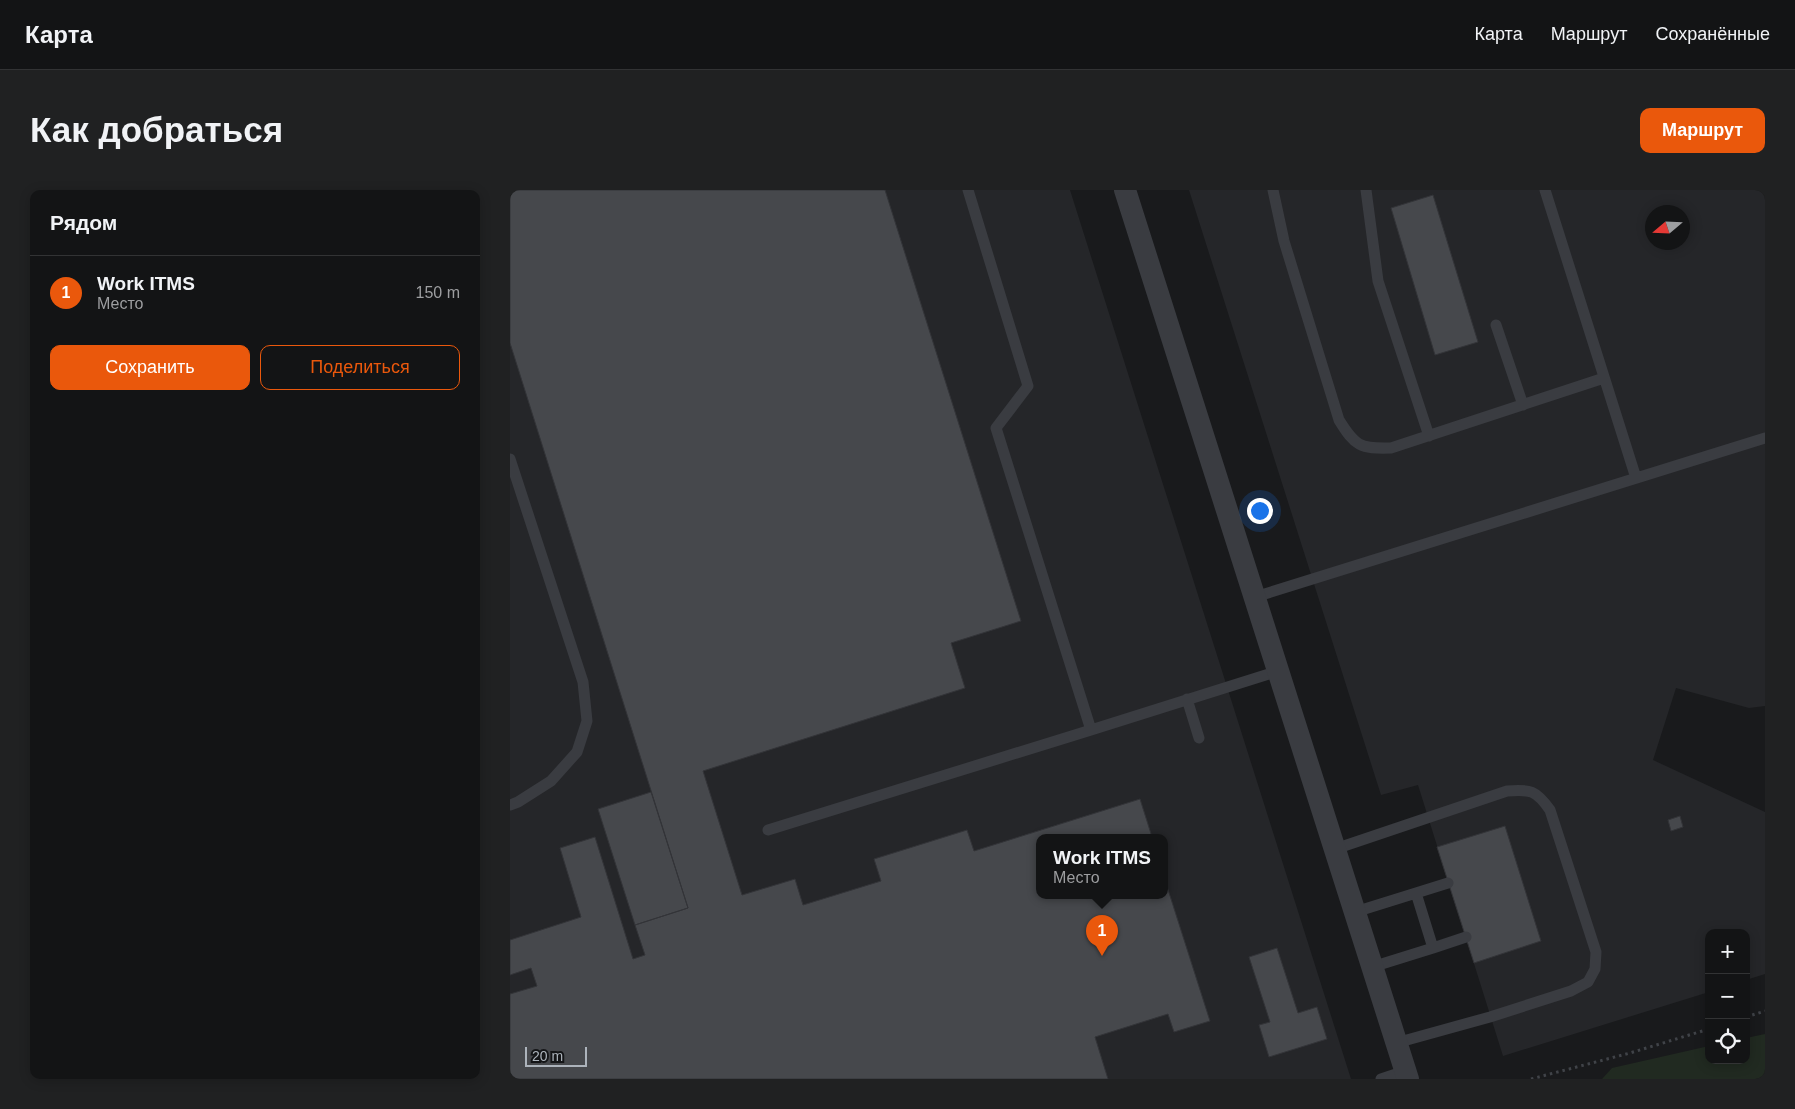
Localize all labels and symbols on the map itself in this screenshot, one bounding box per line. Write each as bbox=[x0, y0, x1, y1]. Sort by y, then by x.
north arrow bbox=[1645, 205, 1690, 250]
your location bbox=[1247, 498, 1273, 524]
pin: 1 bbox=[1086, 915, 1118, 956]
scale bar bbox=[525, 1044, 588, 1067]

